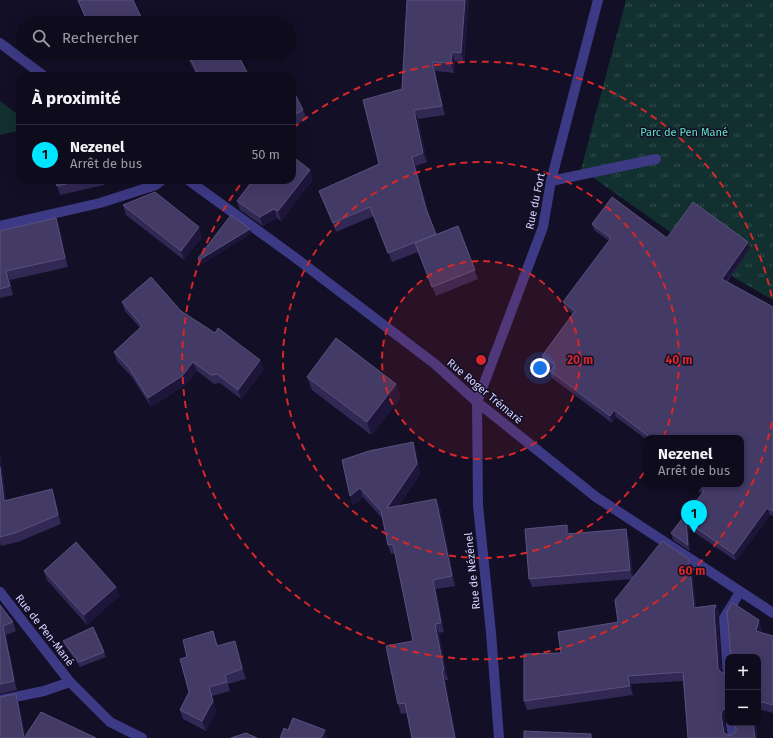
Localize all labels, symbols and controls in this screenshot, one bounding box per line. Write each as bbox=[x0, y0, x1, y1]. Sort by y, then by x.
search box bbox=[16, 16, 296, 60]
icon: search bbox=[30, 27, 52, 49]
text: Rechercher bbox=[62, 29, 138, 47]
text: À proximité bbox=[32, 88, 121, 109]
park label: Parc de Pen Mané bbox=[640, 126, 728, 139]
text: Nezenel bbox=[70, 138, 125, 156]
text: 1 bbox=[42, 147, 48, 162]
text: 50 m bbox=[252, 147, 280, 162]
text: Arrêt de bus bbox=[70, 156, 142, 171]
street label: Rue du Fort bbox=[523, 172, 548, 231]
centre of rings bbox=[474, 353, 488, 367]
text: 20 m bbox=[567, 353, 593, 367]
text: 40 m bbox=[666, 353, 692, 367]
street label: Rue Roger Trémaré bbox=[444, 356, 525, 427]
your location bbox=[530, 358, 550, 378]
popup bbox=[644, 435, 744, 487]
text: Nezenel bbox=[658, 445, 713, 463]
text: Arrêt de bus bbox=[658, 463, 730, 478]
pin: 1 bbox=[681, 500, 707, 533]
street label: Rue de Nézénel bbox=[462, 532, 483, 610]
text: 60 m bbox=[679, 564, 705, 578]
street label: Rue de Pen-Mané bbox=[13, 592, 77, 669]
map controls bbox=[725, 654, 761, 726]
button: + bbox=[725, 654, 761, 690]
button: − bbox=[725, 690, 761, 726]

